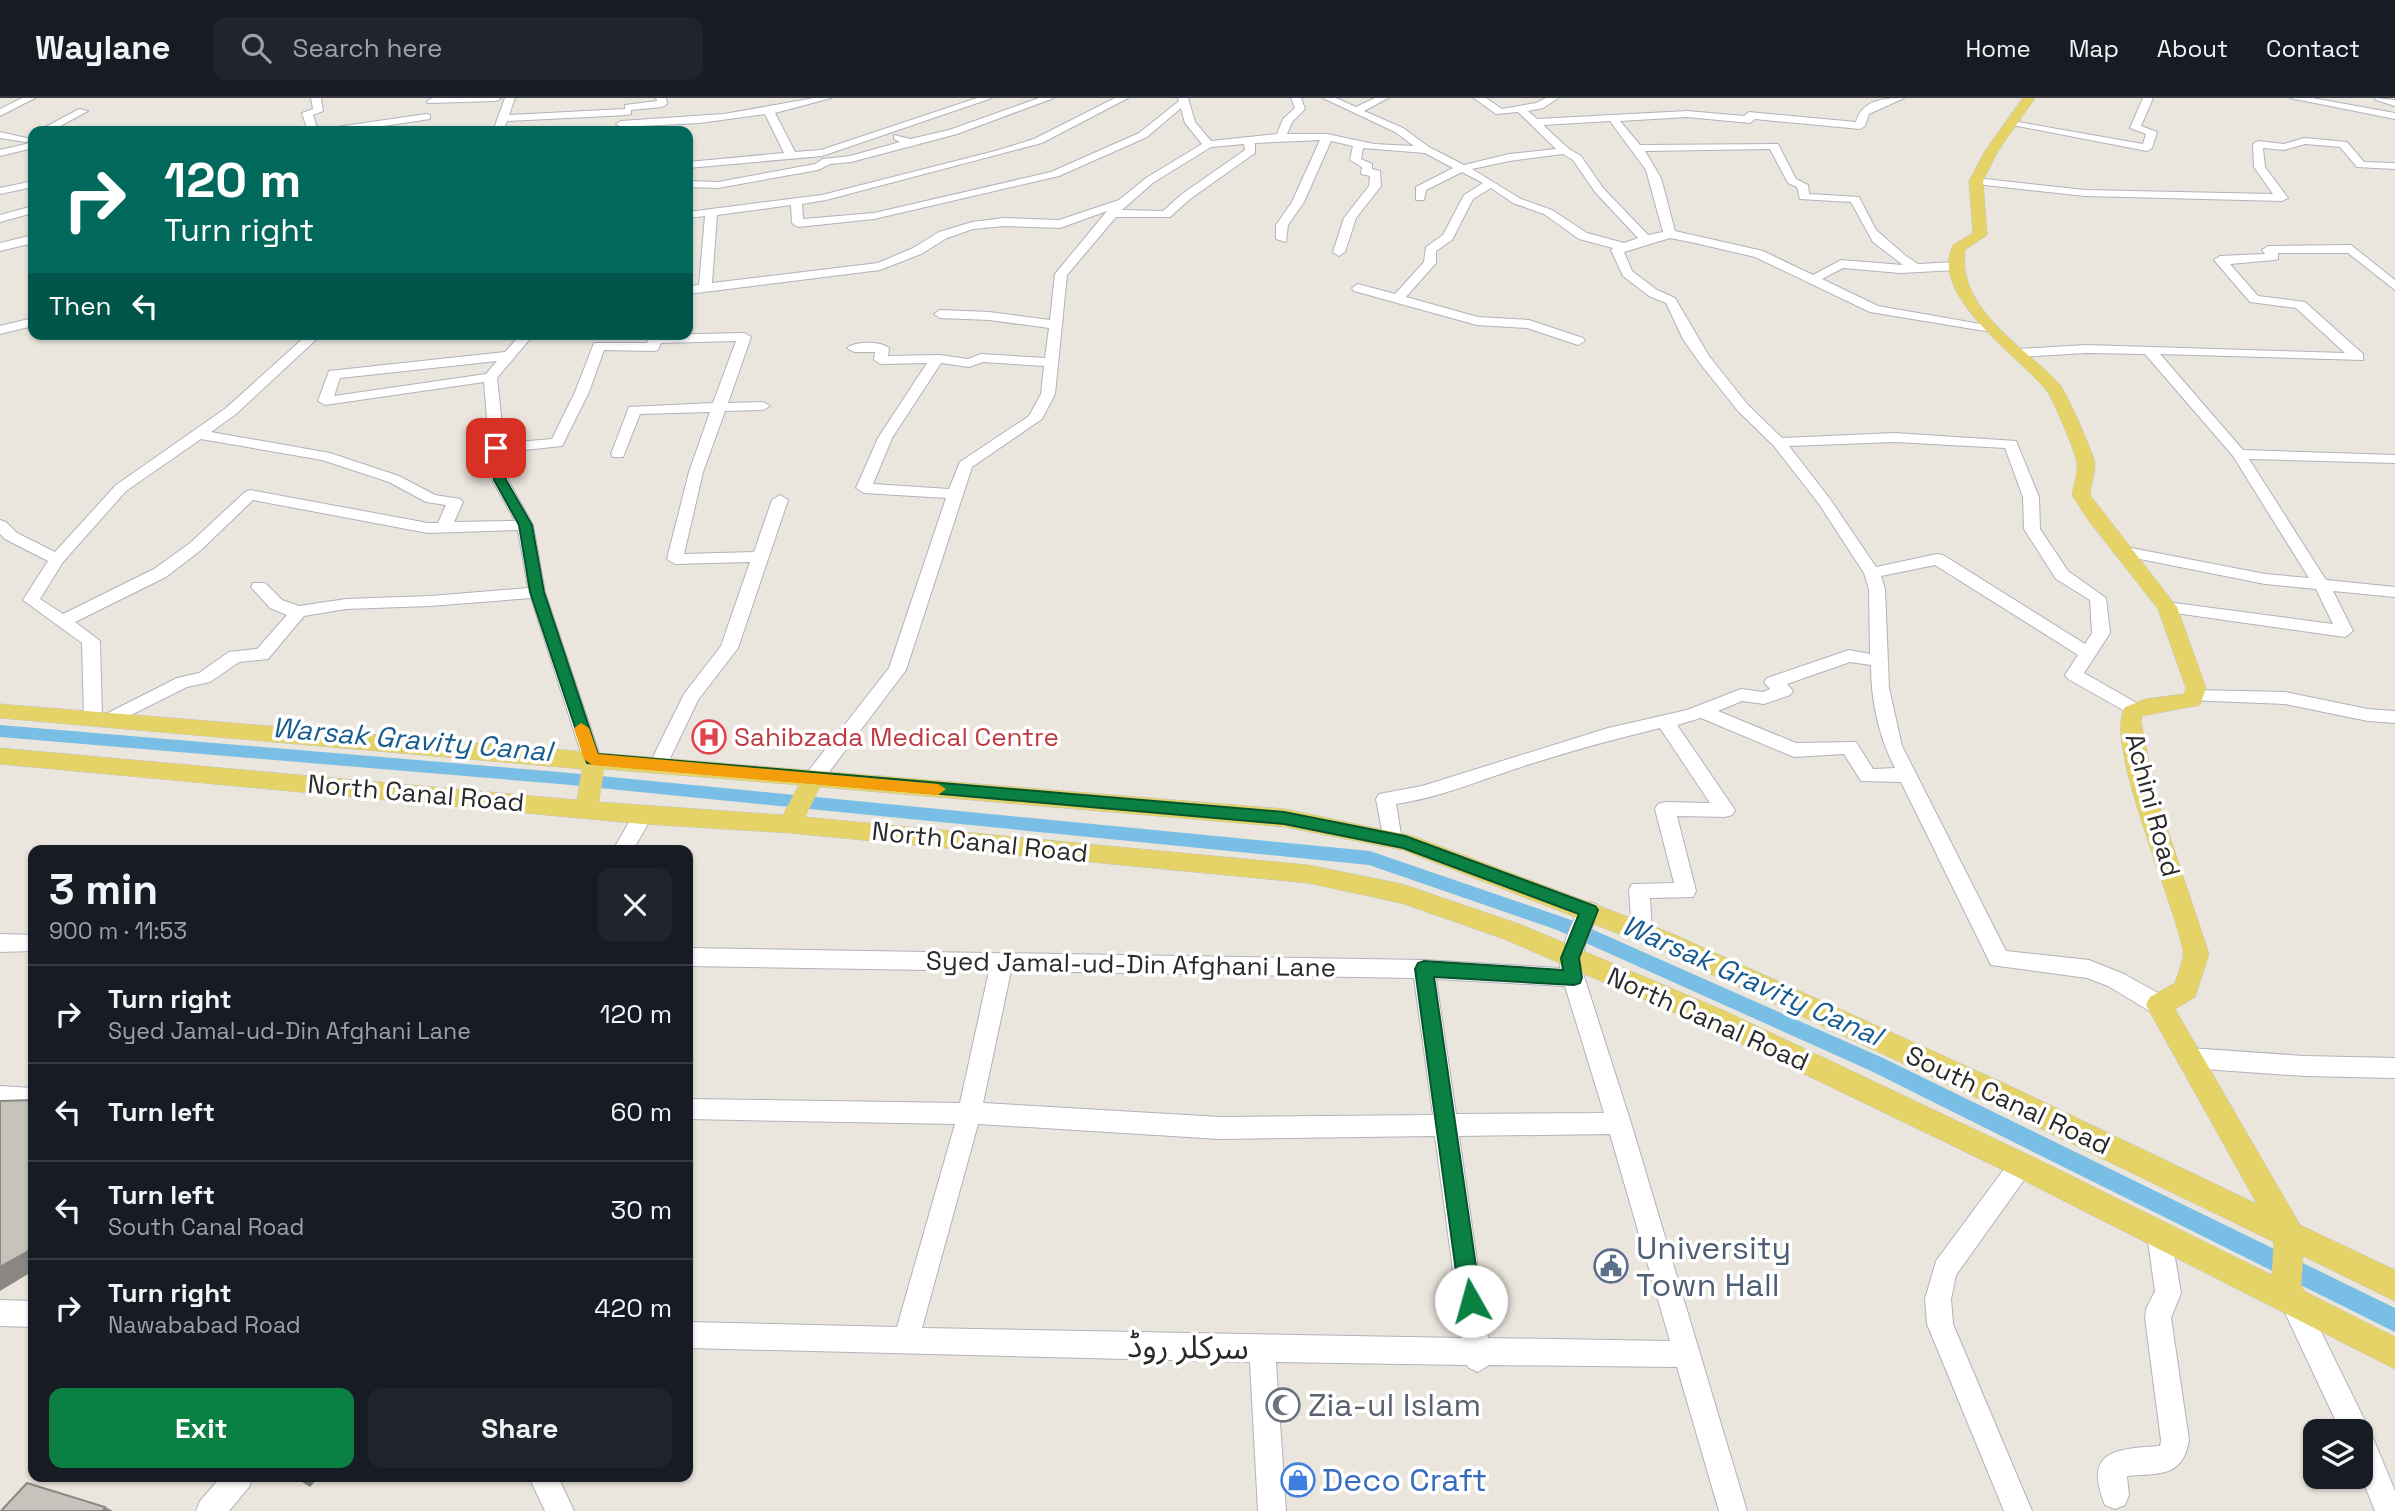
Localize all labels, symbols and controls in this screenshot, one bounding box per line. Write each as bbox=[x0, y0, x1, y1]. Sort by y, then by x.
search box bbox=[213, 17, 703, 80]
text: Waylane bbox=[35, 27, 171, 69]
icon: search bbox=[237, 29, 275, 67]
text: Search here bbox=[293, 31, 442, 65]
text: Home bbox=[1965, 33, 2031, 64]
text: Map bbox=[2069, 33, 2119, 64]
text: About bbox=[2157, 33, 2228, 64]
text: Contact bbox=[2266, 33, 2360, 64]
text: 120 m bbox=[164, 149, 301, 211]
icon: right bbox=[49, 154, 140, 245]
text: Turn right bbox=[164, 210, 314, 250]
icon: left bbox=[126, 287, 164, 325]
text: Then bbox=[49, 289, 112, 323]
pin bbox=[466, 418, 526, 478]
icon: arrive bbox=[477, 429, 515, 467]
water label: Warsak Gravity Canal bbox=[271, 709, 557, 769]
hospital icon: Sahibzada Medical Centre bbox=[690, 718, 728, 756]
place label: Sahibzada Medical Centre bbox=[734, 720, 1059, 754]
street label: Achini Road bbox=[2118, 730, 2188, 880]
street label: North Canal Road bbox=[306, 767, 526, 819]
street label: North Canal Road bbox=[870, 814, 1090, 870]
text: 3 min bbox=[49, 863, 158, 916]
button: close bbox=[598, 868, 672, 942]
water label: Warsak Gravity Canal bbox=[1616, 906, 1890, 1055]
text: 900 m · 11:53 bbox=[49, 916, 187, 946]
street label: Syed Jamal-ud-Din Afghani Lane bbox=[926, 943, 1336, 985]
street label: North Canal Road bbox=[1602, 959, 1814, 1079]
text: Turn right bbox=[108, 982, 232, 1016]
icon: right bbox=[49, 995, 87, 1033]
text: 120 m bbox=[600, 997, 672, 1031]
text: Syed Jamal-ud-Din Afghani Lane bbox=[108, 1016, 471, 1046]
street label: South Canal Road bbox=[1900, 1038, 2116, 1162]
icon: left bbox=[49, 1093, 87, 1131]
text: Turn left bbox=[108, 1095, 215, 1129]
text: 60 m bbox=[610, 1095, 672, 1129]
text: Turn left bbox=[108, 1178, 215, 1212]
icon: left bbox=[49, 1191, 87, 1229]
text: 30 m bbox=[611, 1193, 672, 1227]
text: South Canal Road bbox=[108, 1212, 304, 1242]
place label: University Town Hall bbox=[1636, 1228, 1791, 1305]
public building icon: University Town Hall bbox=[1592, 1247, 1630, 1285]
position arrow bbox=[1434, 1264, 1508, 1338]
text: Turn right bbox=[108, 1276, 232, 1310]
icon: right bbox=[49, 1289, 87, 1327]
text: 420 m bbox=[594, 1291, 672, 1325]
text: Nawababad Road bbox=[108, 1310, 301, 1340]
street label: سرکلر روڈ bbox=[1127, 1326, 1249, 1368]
place label: Zia-ul Islam bbox=[1308, 1385, 1481, 1425]
mosque icon: Zia-ul Islam bbox=[1264, 1386, 1302, 1424]
button: Exit bbox=[49, 1388, 354, 1468]
button: Share bbox=[368, 1388, 672, 1468]
map controls bbox=[2303, 1419, 2373, 1489]
button: layers bbox=[2303, 1419, 2373, 1489]
place label: Deco Craft bbox=[1322, 1460, 1487, 1500]
shop icon: Deco Craft bbox=[1279, 1461, 1317, 1499]

